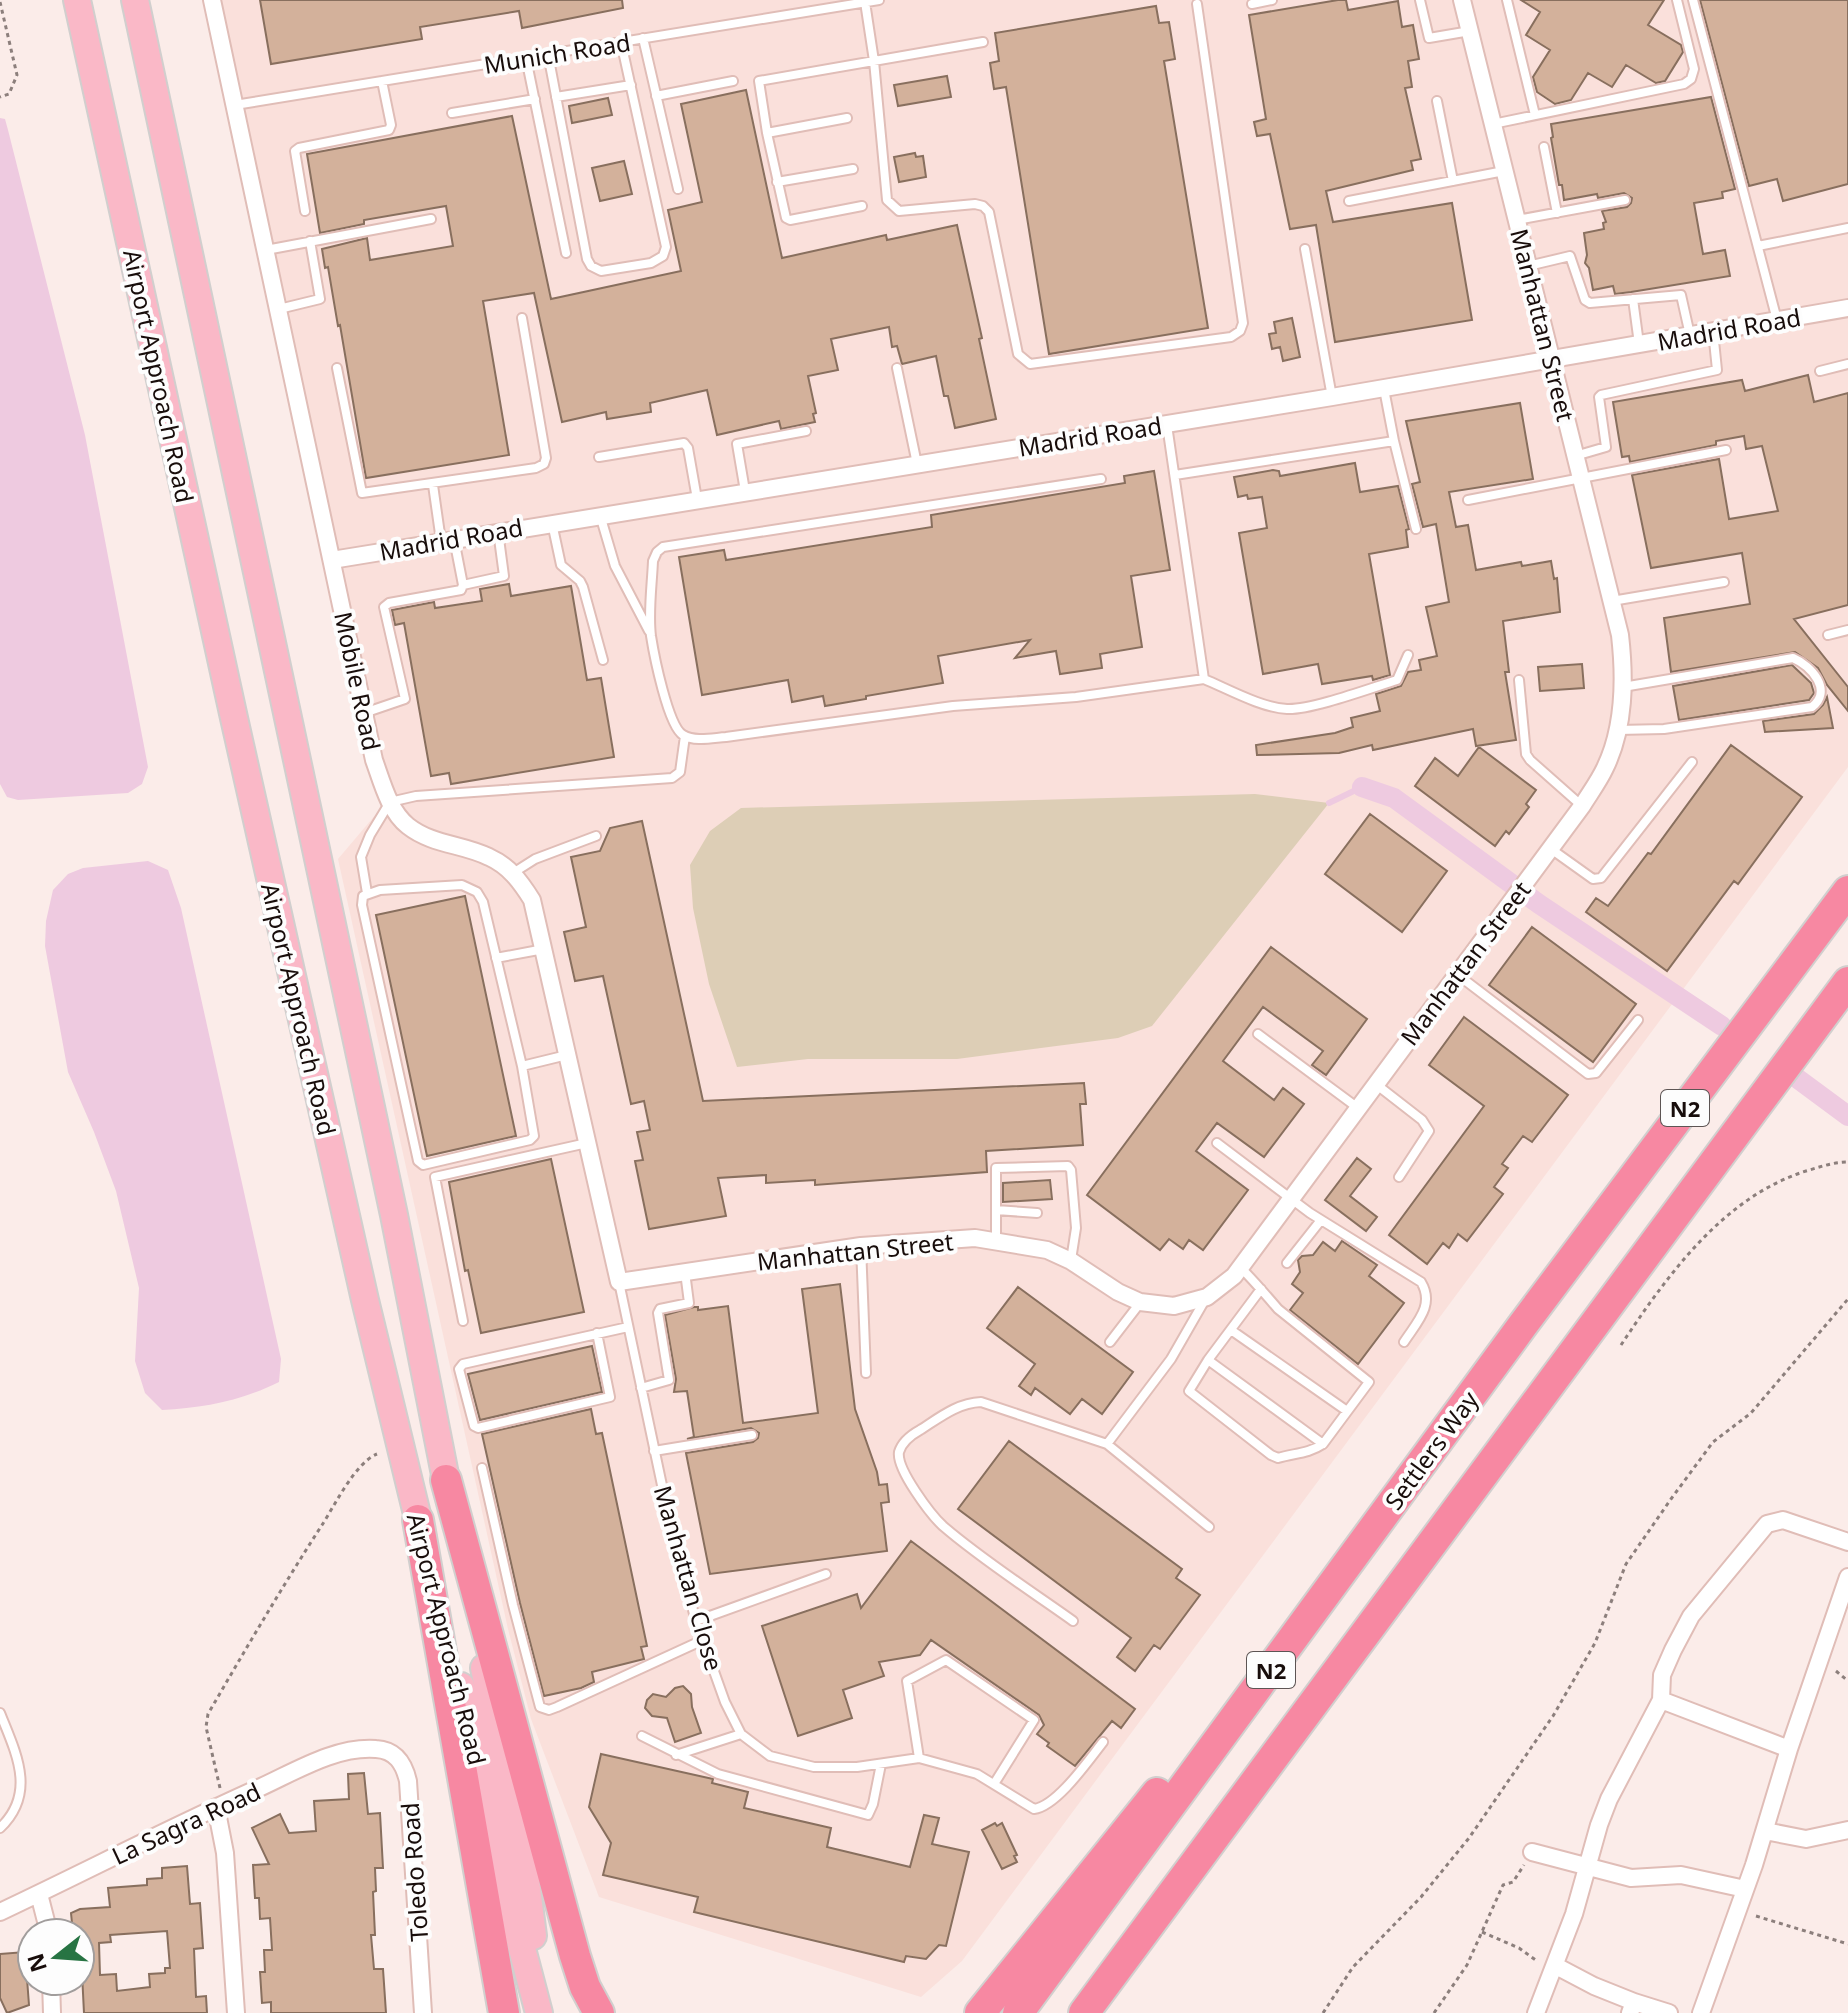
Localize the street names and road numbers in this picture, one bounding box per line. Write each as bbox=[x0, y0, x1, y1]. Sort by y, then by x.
street label: Munich Road bbox=[481, 25, 633, 81]
street label: Manhattan Street bbox=[1503, 225, 1583, 425]
street label: Airport Approach Road bbox=[116, 246, 202, 506]
street label: Madrid Road bbox=[1655, 300, 1803, 358]
street label: Madrid Road bbox=[1016, 408, 1164, 464]
street label: Madrid Road bbox=[377, 510, 525, 568]
street label: Mobile Road bbox=[327, 609, 389, 753]
street label: Manhattan Street bbox=[1392, 874, 1538, 1052]
street label: Airport Approach Road bbox=[254, 880, 344, 1138]
road number: N2 bbox=[1661, 1090, 1709, 1126]
street label: Manhattan Street bbox=[755, 1224, 955, 1278]
street label: Settlers Way bbox=[1377, 1383, 1486, 1516]
street label: Manhattan Close bbox=[647, 1482, 731, 1674]
street label: Airport Approach Road bbox=[400, 1510, 494, 1768]
road number: N2 bbox=[1247, 1652, 1295, 1688]
street label: La Sagra Road bbox=[106, 1774, 266, 1872]
street label: Toledo Road bbox=[393, 1801, 435, 1943]

